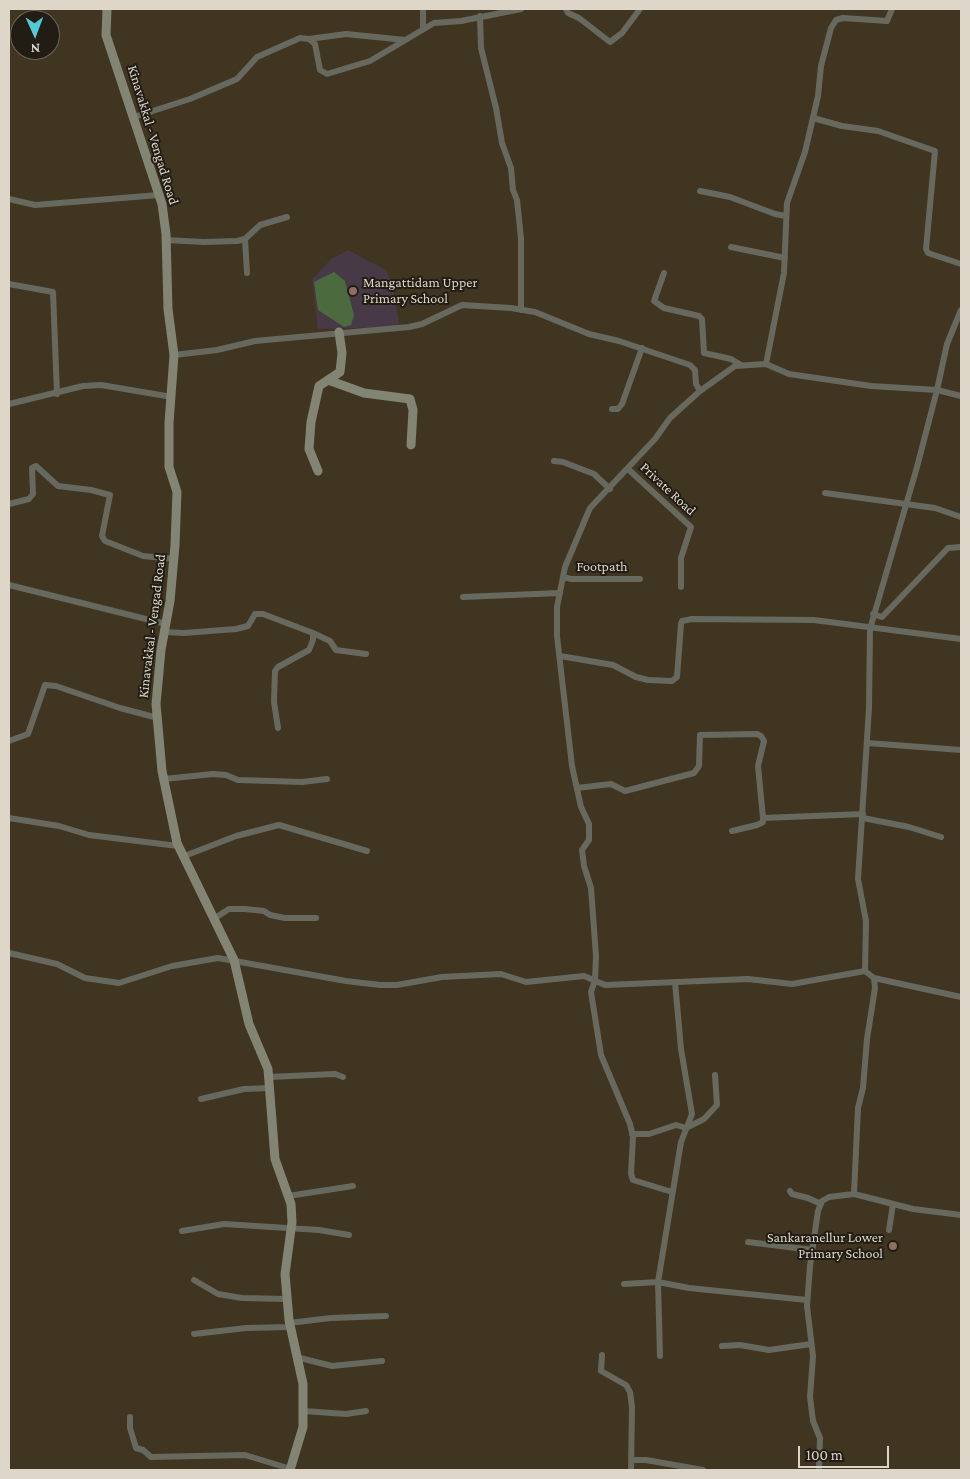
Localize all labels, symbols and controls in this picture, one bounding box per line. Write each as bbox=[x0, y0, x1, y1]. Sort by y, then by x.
north arrow bbox=[10, 10, 60, 60]
text: N bbox=[30, 41, 41, 57]
street label: Kinavakkal - Vengad Road bbox=[124, 63, 182, 207]
place label: Mangattidam Upper Primary School bbox=[363, 275, 477, 308]
marker: Mangattidam Upper Primary School bbox=[347, 285, 359, 297]
street label: Private Road bbox=[637, 459, 699, 519]
street label: Kinavakkal - Vengad Road bbox=[135, 553, 169, 699]
street label: Footpath bbox=[576, 559, 628, 575]
place label: Sankaranellur Lower Primary School bbox=[767, 1230, 883, 1262]
marker: Sankaranellur Lower Primary School bbox=[887, 1240, 899, 1252]
scale bar bbox=[800, 1436, 891, 1468]
text: 100 m bbox=[806, 1447, 843, 1463]

